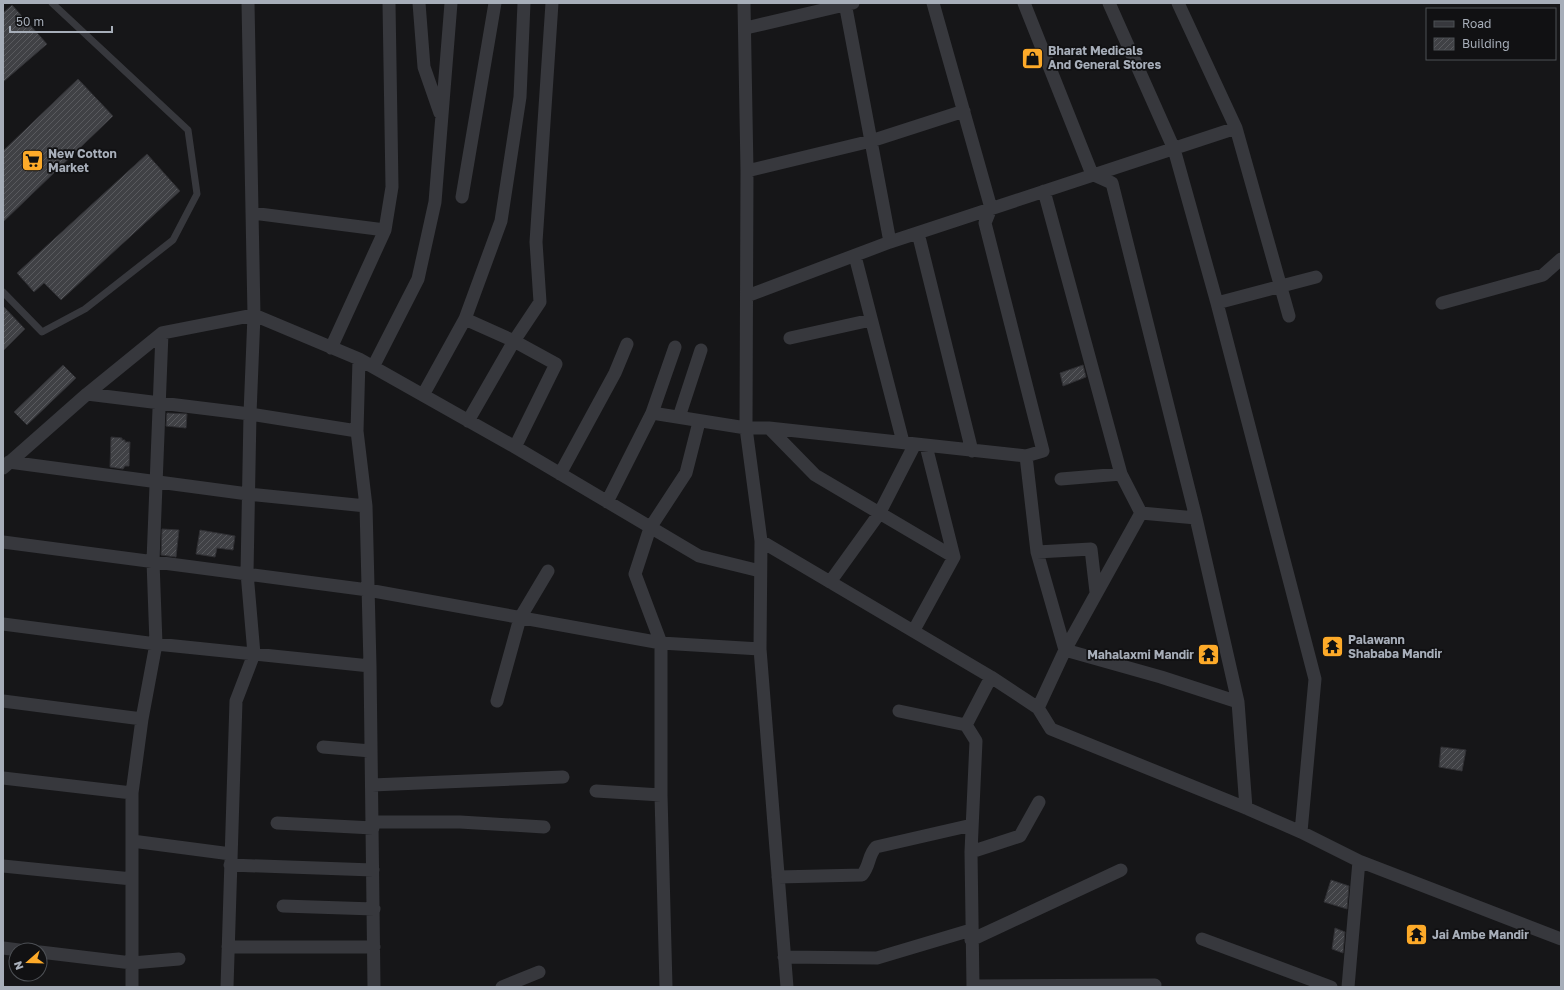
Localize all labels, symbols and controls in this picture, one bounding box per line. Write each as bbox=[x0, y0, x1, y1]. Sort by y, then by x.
scale bar bbox=[10, 8, 112, 34]
legend bbox=[1426, 8, 1556, 60]
text: 50 m bbox=[16, 14, 44, 29]
text: Road bbox=[1462, 16, 1491, 31]
text: Building bbox=[1462, 36, 1510, 51]
place label: Bharat Medicals And General Stores bbox=[1048, 43, 1161, 72]
shop icon: Bharat Medicals And General Stores bbox=[1020, 45, 1046, 71]
place label: New Cotton Market bbox=[48, 146, 117, 175]
supermarket icon: New Cotton Market bbox=[19, 148, 45, 174]
place label: Palawann Shababa Mandir bbox=[1348, 632, 1443, 661]
temple icon: Palawann Shababa Mandir bbox=[1319, 634, 1345, 660]
temple icon: Mahalaxmi Mandir bbox=[1196, 642, 1222, 668]
place label: Mahalaxmi Mandir bbox=[1087, 647, 1194, 662]
temple icon: Jai Ambe Mandir bbox=[1404, 922, 1430, 948]
place label: Jai Ambe Mandir bbox=[1432, 927, 1529, 942]
north arrow bbox=[8, 942, 48, 982]
text: N bbox=[11, 959, 26, 972]

